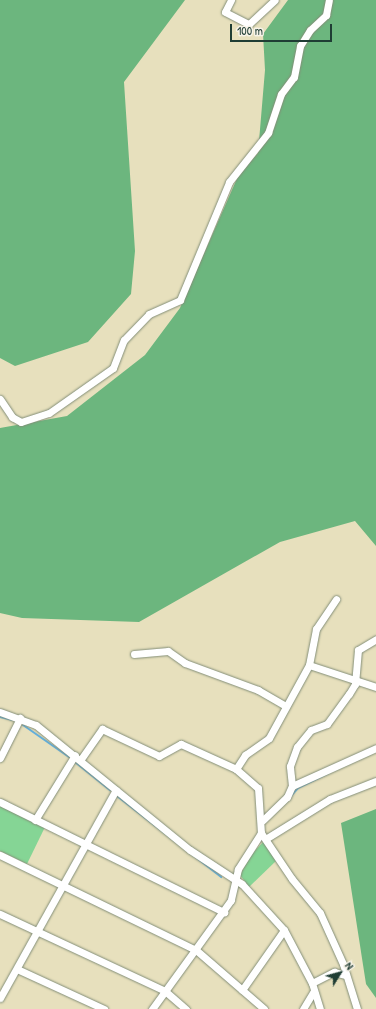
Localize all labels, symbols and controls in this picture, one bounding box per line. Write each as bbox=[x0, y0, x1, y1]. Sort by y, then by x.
scale bar bbox=[232, 16, 334, 42]
text: 100 m bbox=[237, 22, 263, 39]
north arrow bbox=[320, 953, 360, 993]
text: N bbox=[342, 959, 357, 972]

